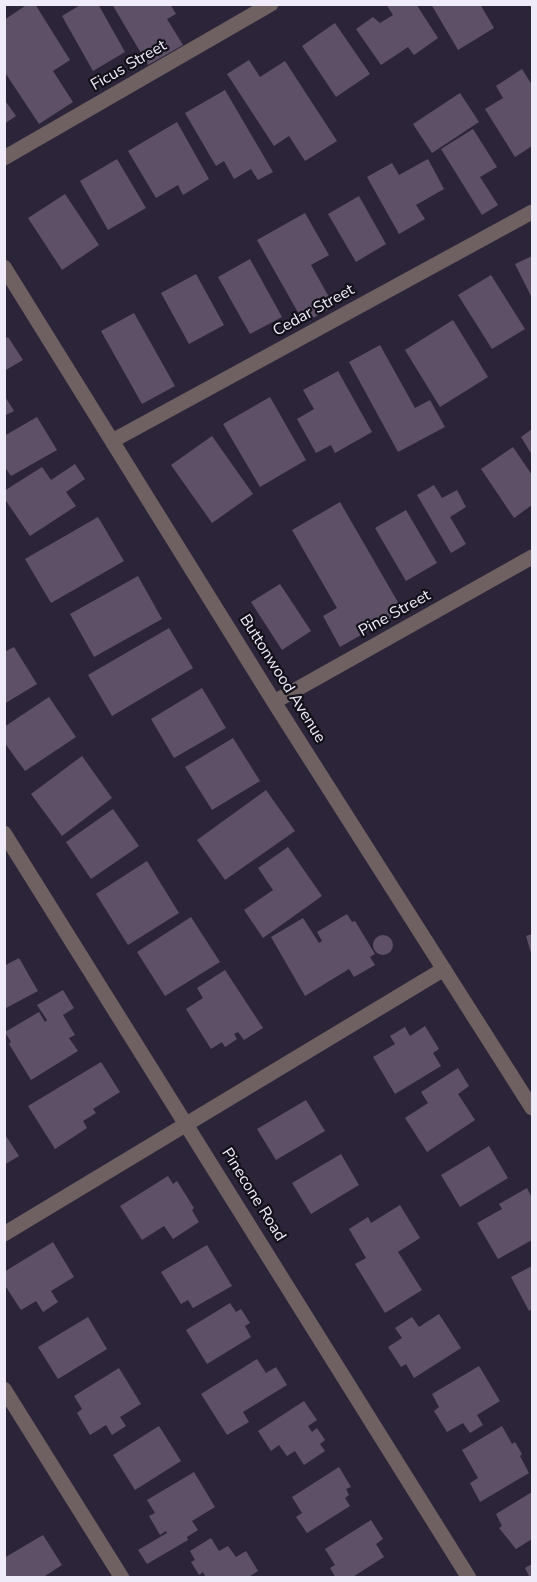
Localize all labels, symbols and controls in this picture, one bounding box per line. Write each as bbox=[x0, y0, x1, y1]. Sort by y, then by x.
street label: Ficus Street bbox=[88, 37, 170, 95]
street label: Cedar Street bbox=[270, 281, 358, 341]
street label: Pine Street bbox=[356, 586, 434, 642]
street label: Buttonwood Avenue bbox=[235, 611, 329, 747]
street label: Pinecone Road bbox=[217, 1145, 289, 1245]

